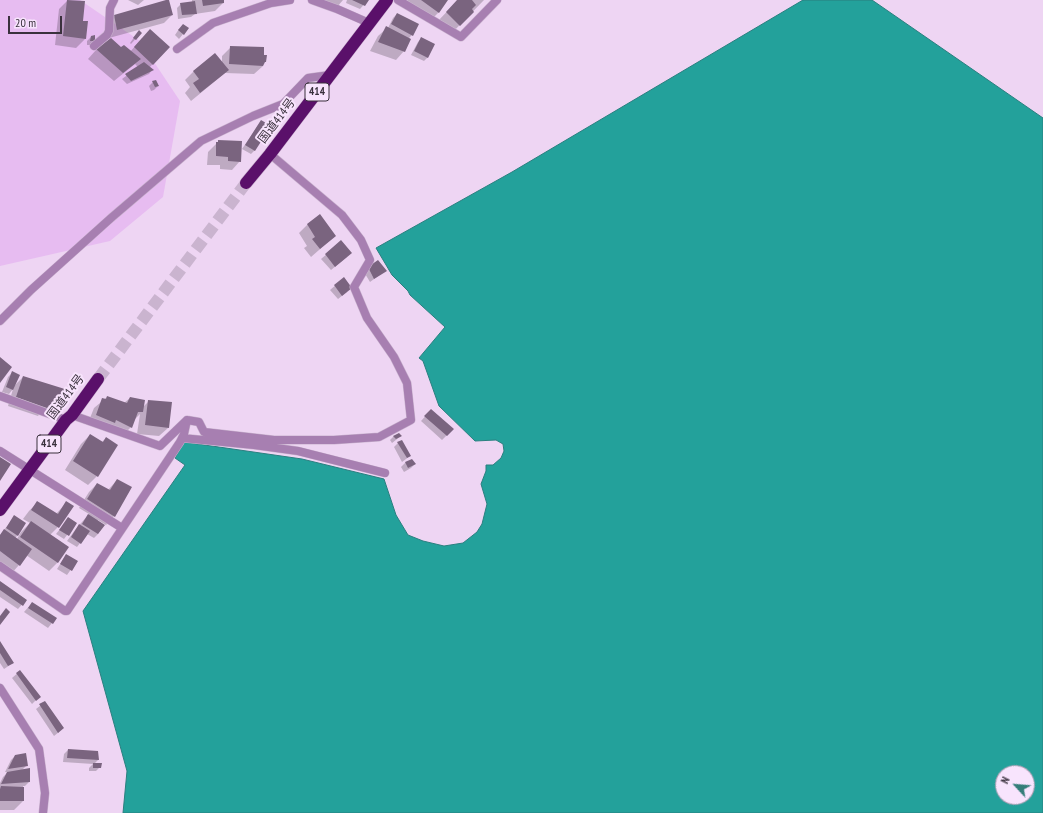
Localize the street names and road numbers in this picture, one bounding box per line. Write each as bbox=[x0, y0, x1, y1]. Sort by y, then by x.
road number: 414 bbox=[305, 83, 329, 101]
street label: 国道414号 bbox=[256, 96, 298, 146]
street label: 国道414号 bbox=[45, 372, 87, 422]
road number: 414 bbox=[37, 435, 61, 453]

